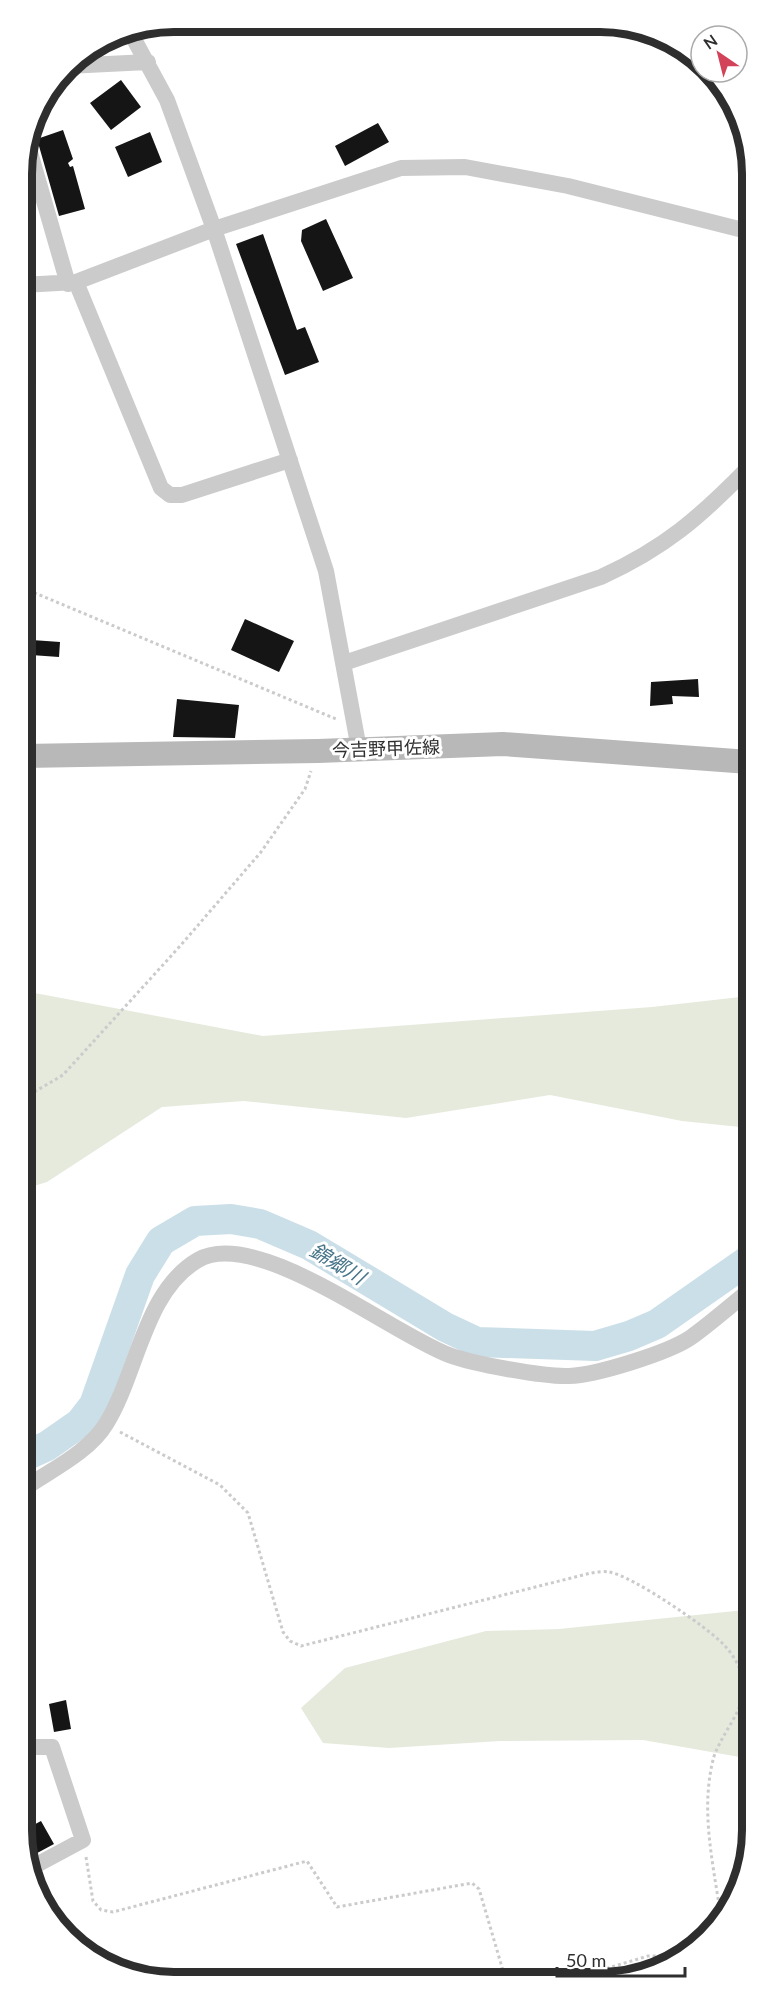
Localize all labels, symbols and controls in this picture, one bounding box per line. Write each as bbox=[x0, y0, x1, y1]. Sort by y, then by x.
north arrow bbox=[689, 24, 749, 84]
text: N bbox=[700, 30, 721, 53]
street label: 今吉野甲佐線 bbox=[332, 735, 440, 761]
water label: 錦郷川 bbox=[306, 1237, 372, 1290]
scale bar bbox=[557, 1940, 684, 1978]
text: 50 m bbox=[566, 1949, 606, 1971]

